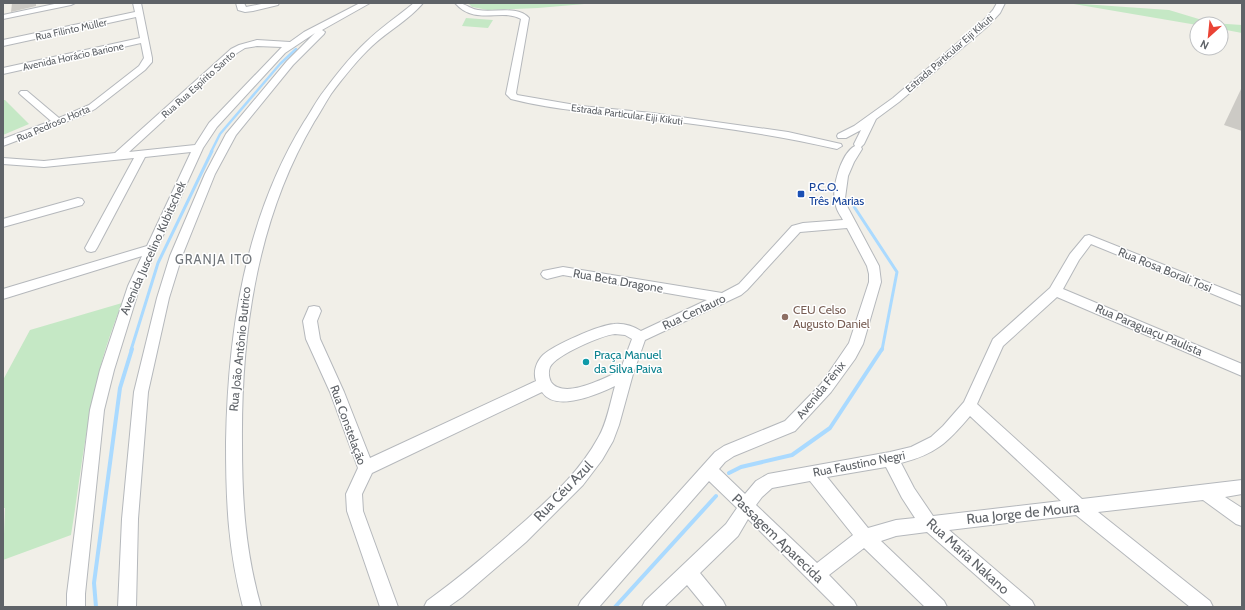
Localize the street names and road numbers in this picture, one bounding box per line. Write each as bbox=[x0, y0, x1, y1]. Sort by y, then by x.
street label: Estrada Particular Eiji Kikuti bbox=[903, 12, 996, 95]
street label: Rua Filinto Müller bbox=[34, 15, 109, 43]
street label: Avenida Horácio Barione bbox=[21, 39, 125, 74]
street label: Rua Rua Espírito Santo bbox=[159, 47, 238, 121]
street label: Estrada Particular Eiji Kikuti bbox=[570, 101, 684, 128]
street label: Rua Pedroso Horta bbox=[14, 102, 92, 145]
street label: Avenida Juscelino Kubitschek bbox=[116, 178, 189, 317]
street label: Rua Rosa Borali Tosi bbox=[1116, 244, 1214, 295]
street label: Rua Beta Dragone bbox=[572, 265, 664, 296]
street label: Rua João Antônio Butrico bbox=[225, 285, 254, 412]
street label: Rua Centauro bbox=[660, 290, 728, 333]
street label: Rua Paraguaçu Paulista bbox=[1093, 300, 1205, 359]
street label: Avenida Fênix bbox=[793, 357, 849, 422]
street label: Rua Constelação bbox=[327, 383, 370, 467]
street label: Rua Faustino Negri bbox=[811, 447, 906, 480]
street label: Rua Céu Azul bbox=[530, 456, 597, 525]
street label: Passagem Aparecida bbox=[728, 490, 828, 587]
street label: Rua Jorge de Moura bbox=[966, 498, 1081, 528]
street label: Rua Maria Nakano bbox=[923, 514, 1013, 598]

